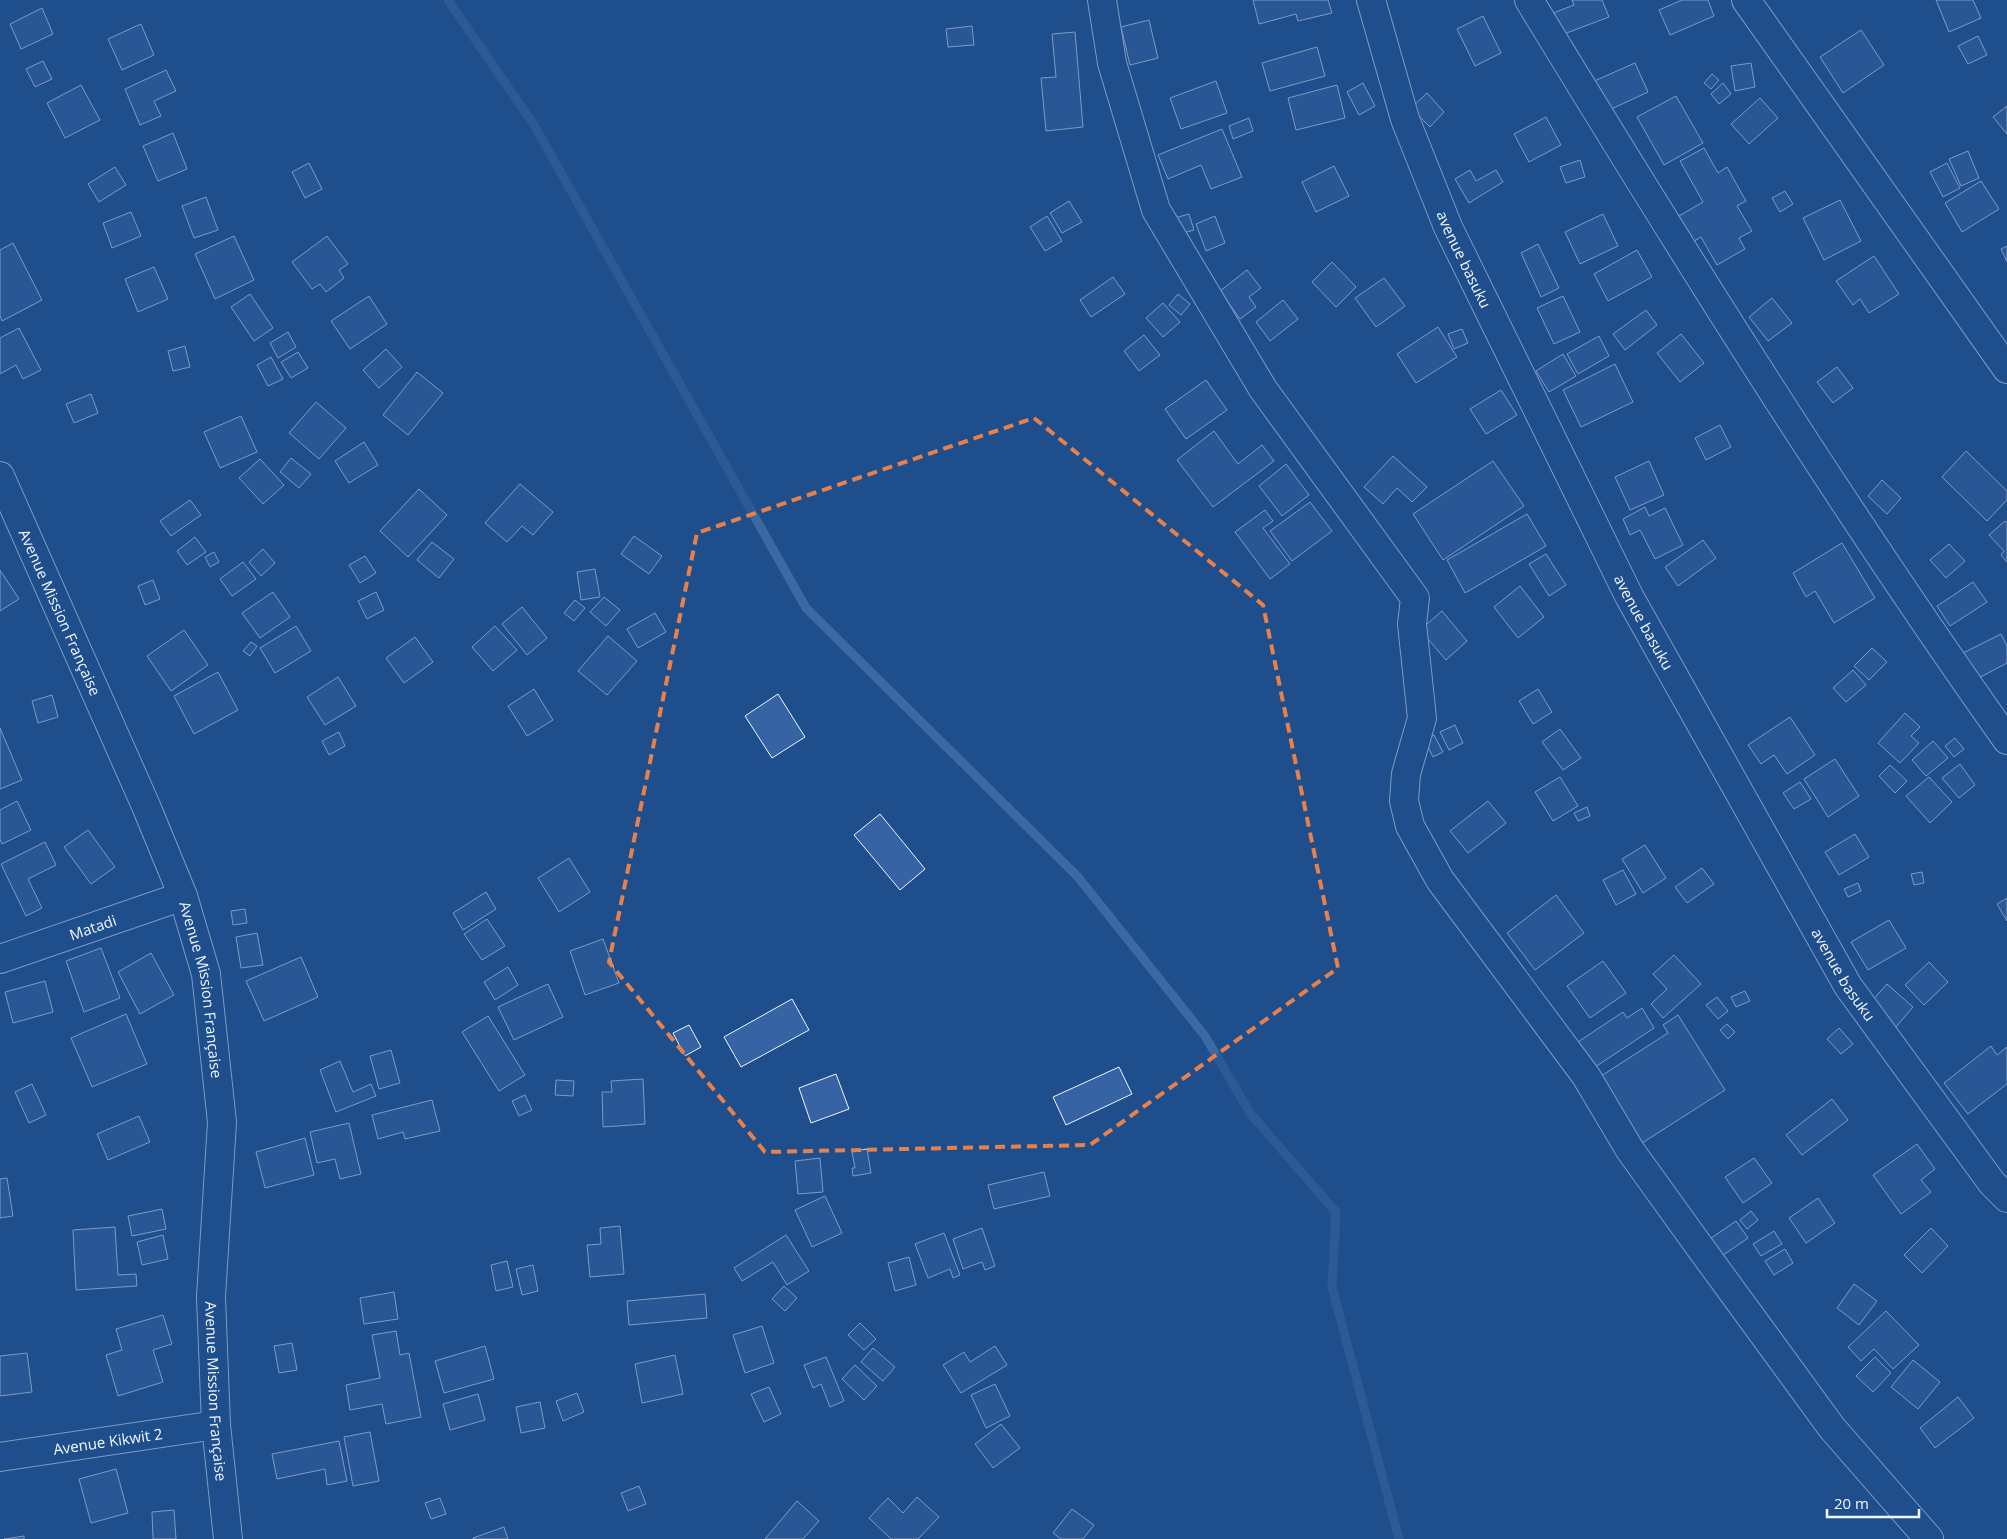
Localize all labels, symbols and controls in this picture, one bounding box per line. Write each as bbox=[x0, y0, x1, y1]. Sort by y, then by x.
street label: avenue basuku bbox=[1432, 207, 1496, 311]
street label: Avenue Mission Française bbox=[15, 526, 106, 699]
street label: avenue basuku bbox=[1610, 571, 1678, 673]
street label: Avenue Mission Française bbox=[175, 899, 227, 1079]
street label: Matadi bbox=[66, 910, 119, 944]
street label: avenue basuku bbox=[1807, 924, 1880, 1025]
street label: Avenue Mission Française bbox=[201, 1301, 232, 1482]
street label: Avenue Kikwit 2 bbox=[52, 1423, 164, 1459]
scale bar bbox=[1827, 1486, 1920, 1518]
text: 20 m bbox=[1834, 1493, 1869, 1513]

